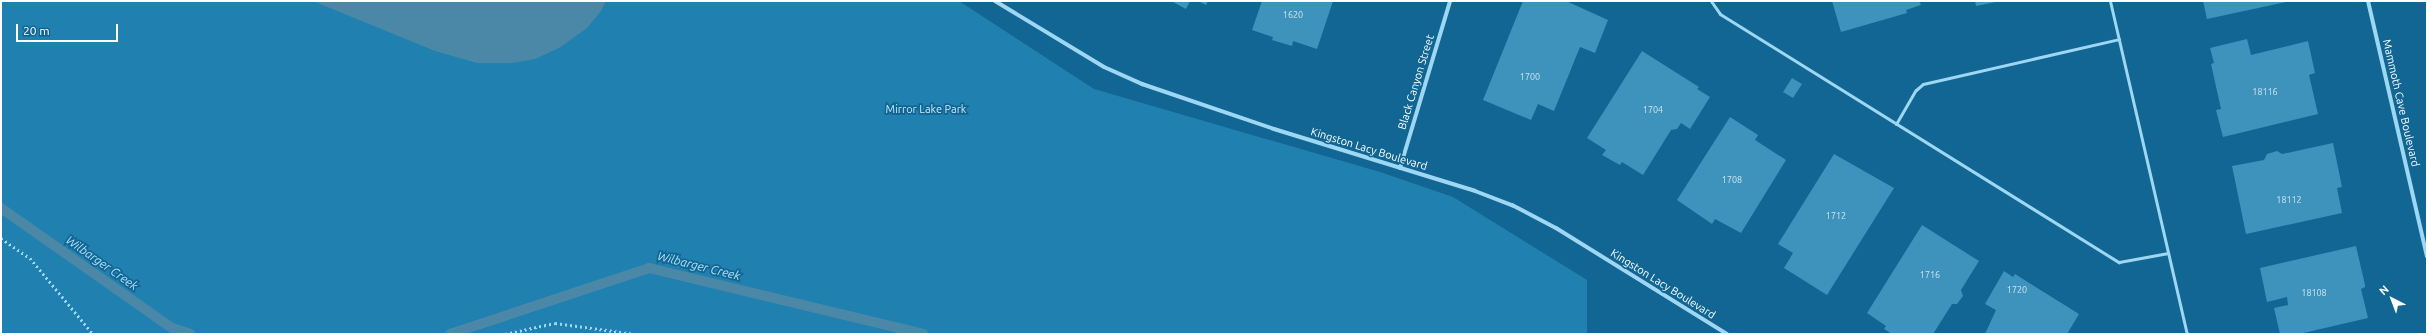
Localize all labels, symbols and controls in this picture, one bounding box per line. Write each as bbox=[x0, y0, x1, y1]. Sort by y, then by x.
house number: 1620 bbox=[1283, 10, 1303, 20]
scale bar bbox=[18, 16, 120, 42]
text: 20 m bbox=[23, 24, 50, 37]
street label: Black Canyon Street bbox=[1395, 33, 1437, 131]
street label: Mammoth Cave Boulevard bbox=[2380, 38, 2422, 168]
house number: 1700 bbox=[1520, 72, 1540, 82]
house number: 18116 bbox=[2252, 87, 2278, 97]
park label: Mirror Lake Park bbox=[886, 102, 966, 116]
house number: 1704 bbox=[1643, 105, 1663, 115]
street label: Kingston Lacy Boulevard bbox=[1309, 125, 1429, 173]
house number: 1708 bbox=[1722, 175, 1742, 185]
house number: 18112 bbox=[2276, 195, 2302, 205]
house number: 1712 bbox=[1826, 211, 1846, 221]
water label: Wilbarger Creek bbox=[63, 233, 141, 293]
street label: Kingston Lacy Boulevard bbox=[1608, 246, 1718, 322]
water label: Wilbarger Creek bbox=[656, 249, 742, 283]
house number: 1716 bbox=[1920, 270, 1940, 280]
north arrow bbox=[2372, 279, 2412, 319]
text: N bbox=[2377, 283, 2391, 297]
house number: 1720 bbox=[2007, 285, 2027, 295]
house number: 18108 bbox=[2301, 288, 2327, 298]

